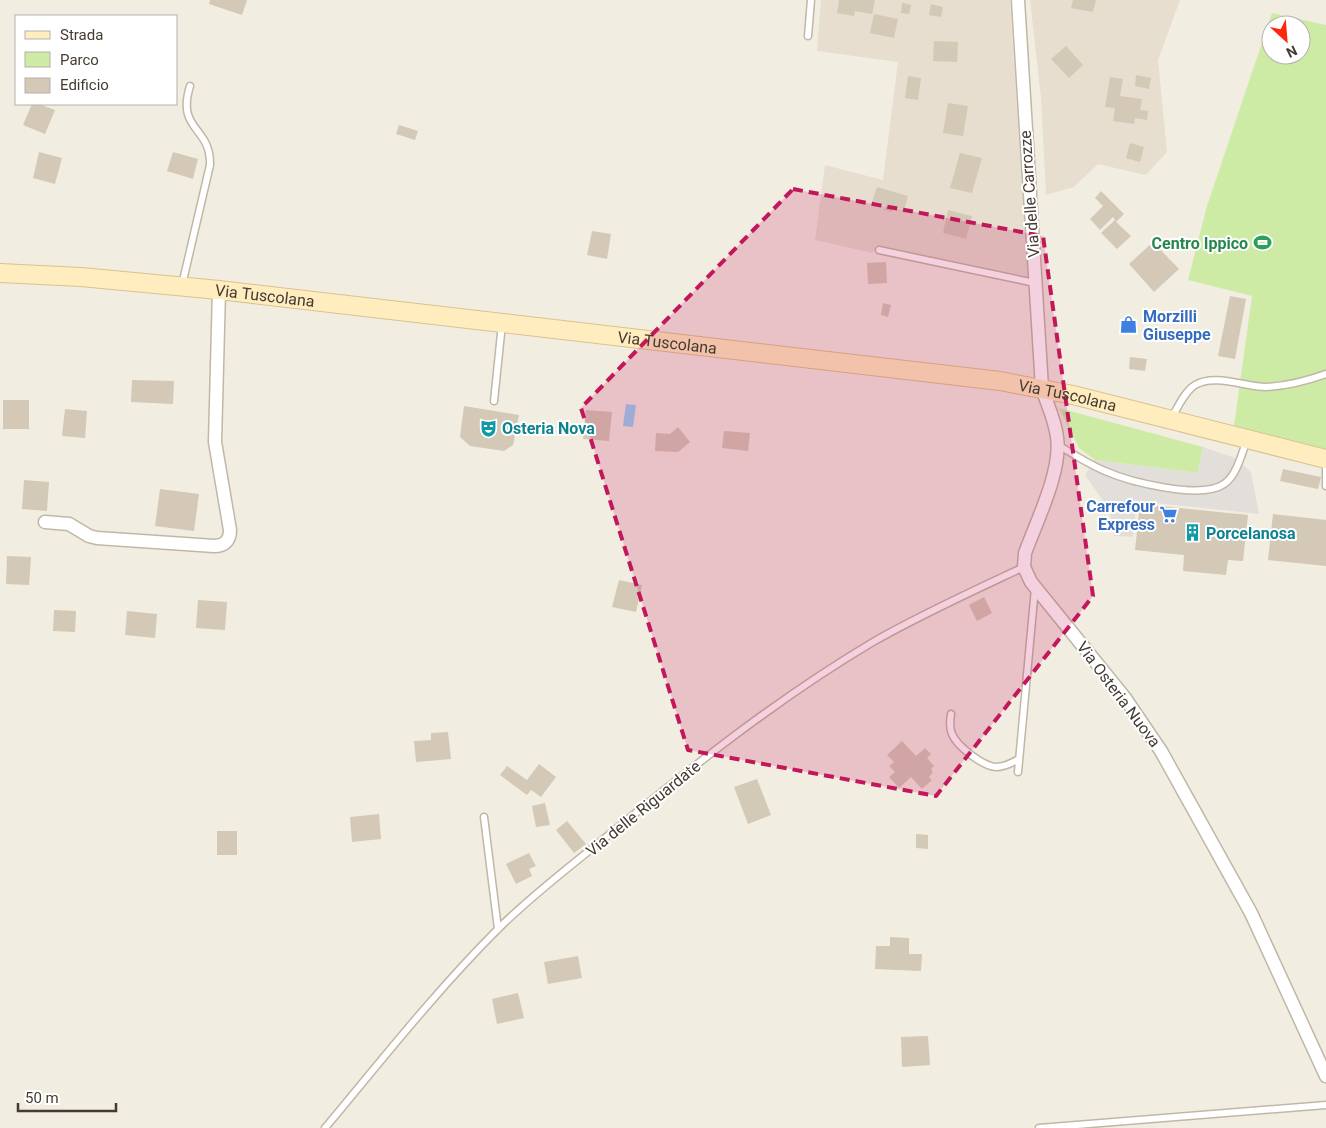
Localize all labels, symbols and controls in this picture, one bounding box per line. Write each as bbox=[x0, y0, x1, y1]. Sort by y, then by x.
legend bbox=[15, 15, 178, 105]
north arrow bbox=[1261, 15, 1311, 65]
text: Strada bbox=[60, 26, 103, 44]
text: N bbox=[1284, 42, 1300, 61]
text: Parco bbox=[60, 51, 99, 69]
text: Edificio bbox=[60, 76, 109, 94]
street label: Via delle Carrozze bbox=[1016, 130, 1043, 258]
sports icon: Centro Ippico bbox=[1252, 233, 1272, 253]
place label: Centro Ippico bbox=[1152, 234, 1248, 253]
street label: Via Tuscolana bbox=[214, 281, 316, 311]
place label: Morzilli Giuseppe bbox=[1143, 307, 1211, 344]
shop icon: Morzilli Giuseppe bbox=[1119, 315, 1139, 335]
street label: Via Tuscolana bbox=[616, 328, 718, 358]
street label: Via Tuscolana bbox=[1017, 376, 1119, 416]
theatre icon: Osteria Nova bbox=[478, 418, 498, 438]
place label: Osteria Nova bbox=[502, 419, 595, 438]
place label: Carrefour Express bbox=[1086, 497, 1155, 534]
supermarket icon: Carrefour Express bbox=[1159, 505, 1179, 525]
building icon: Porcelanosa bbox=[1182, 523, 1202, 543]
place label: Porcelanosa bbox=[1206, 524, 1296, 543]
street label: Via Osteria Nuova bbox=[1073, 638, 1164, 751]
street label: Via delle Riguardate bbox=[582, 756, 704, 860]
scale bar bbox=[18, 1080, 115, 1112]
text: 50 m bbox=[25, 1089, 59, 1107]

